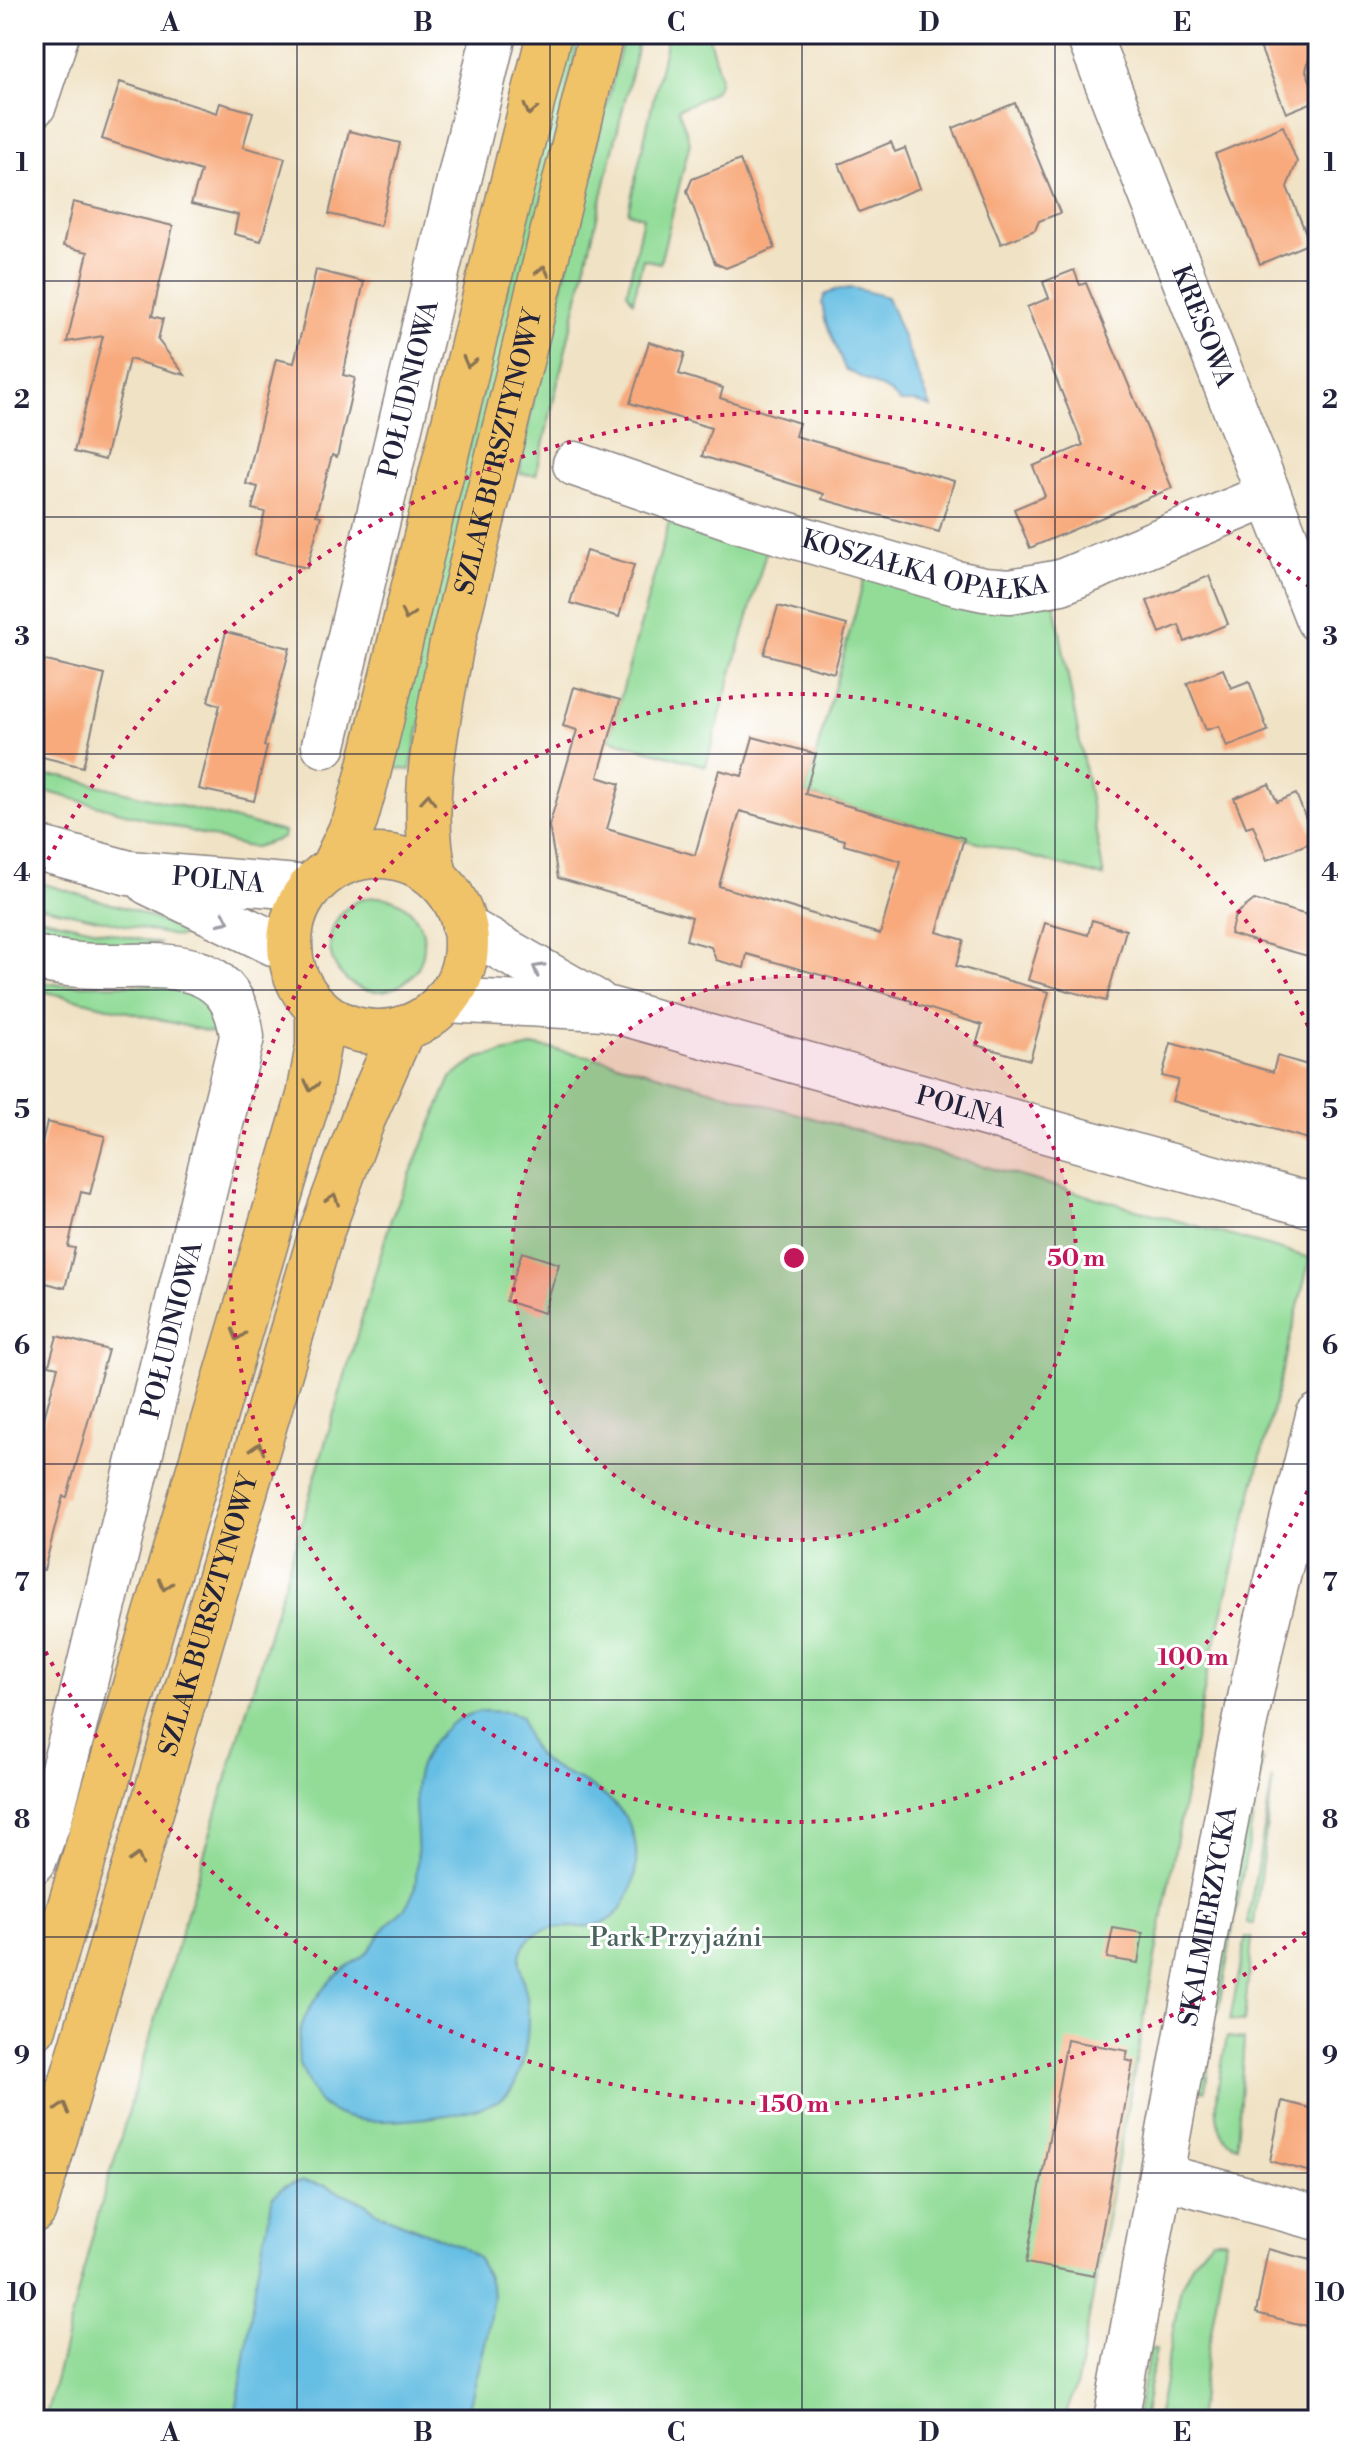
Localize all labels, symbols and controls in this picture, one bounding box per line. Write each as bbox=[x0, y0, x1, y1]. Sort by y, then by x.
text: A bbox=[160, 7, 180, 39]
text: B bbox=[413, 7, 433, 39]
text: C bbox=[667, 7, 685, 39]
text: D bbox=[919, 7, 939, 39]
text: E bbox=[1173, 7, 1191, 39]
one-way arrow bbox=[522, 102, 539, 116]
text: 1 bbox=[16, 147, 29, 179]
text: 1 bbox=[1324, 147, 1337, 179]
street label: KRESOWA bbox=[1164, 261, 1241, 393]
one-way arrow bbox=[534, 265, 551, 279]
street label: POŁUDNIOWA bbox=[372, 296, 446, 481]
street label: SZLAK BURSZTYNOWY bbox=[449, 304, 550, 598]
one-way arrow bbox=[461, 355, 478, 369]
text: 2 bbox=[14, 384, 30, 416]
text: 2 bbox=[1322, 384, 1338, 416]
street label: KOSZAŁKA OPAŁKA bbox=[798, 523, 1052, 607]
one-way arrow bbox=[399, 608, 416, 621]
text: 3 bbox=[14, 621, 30, 653]
text: 3 bbox=[1322, 621, 1338, 653]
one-way arrow bbox=[420, 792, 437, 805]
text: 4 bbox=[13, 857, 31, 889]
text: 4 bbox=[1321, 857, 1339, 889]
street label: POLNA bbox=[171, 861, 267, 900]
one-way arrow bbox=[216, 910, 230, 926]
one-way arrow bbox=[532, 963, 547, 979]
one-way arrow bbox=[303, 1078, 320, 1092]
street label: POLNA bbox=[912, 1080, 1011, 1136]
text: 5 bbox=[14, 1094, 30, 1126]
text: 5 bbox=[1322, 1094, 1338, 1126]
one-way arrow bbox=[323, 1193, 339, 1207]
street label: POŁUDNIOWA bbox=[135, 1237, 210, 1422]
centre of rings bbox=[780, 1244, 808, 1272]
text: 50 m bbox=[1047, 1244, 1105, 1274]
one-way arrow bbox=[231, 1328, 247, 1342]
text: 6 bbox=[14, 1330, 30, 1362]
text: 6 bbox=[1322, 1330, 1338, 1362]
one-way arrow bbox=[249, 1442, 265, 1456]
street label: SZLAK BURSZTYNOWY bbox=[152, 1468, 266, 1760]
text: 7 bbox=[14, 1567, 30, 1599]
text: 7 bbox=[1322, 1567, 1338, 1599]
one-way arrow bbox=[158, 1577, 174, 1591]
text: 100 m bbox=[1157, 1643, 1229, 1673]
street label: SKALMIERZYCKA bbox=[1173, 1803, 1244, 2029]
text: 8 bbox=[14, 1804, 30, 1836]
text: 8 bbox=[1322, 1804, 1338, 1836]
one-way arrow bbox=[128, 1853, 144, 1866]
park label: Park Przyjaźni bbox=[590, 1922, 762, 1954]
text: 9 bbox=[14, 2040, 30, 2072]
text: 9 bbox=[1322, 2040, 1338, 2072]
text: 150 m bbox=[759, 2090, 829, 2120]
one-way arrow bbox=[54, 2102, 70, 2116]
text: 10 bbox=[7, 2277, 37, 2309]
text: 10 bbox=[1315, 2277, 1345, 2309]
text: A bbox=[160, 2417, 180, 2449]
text: B bbox=[413, 2417, 433, 2449]
text: C bbox=[667, 2417, 685, 2449]
text: D bbox=[919, 2417, 939, 2449]
text: E bbox=[1173, 2417, 1191, 2449]

